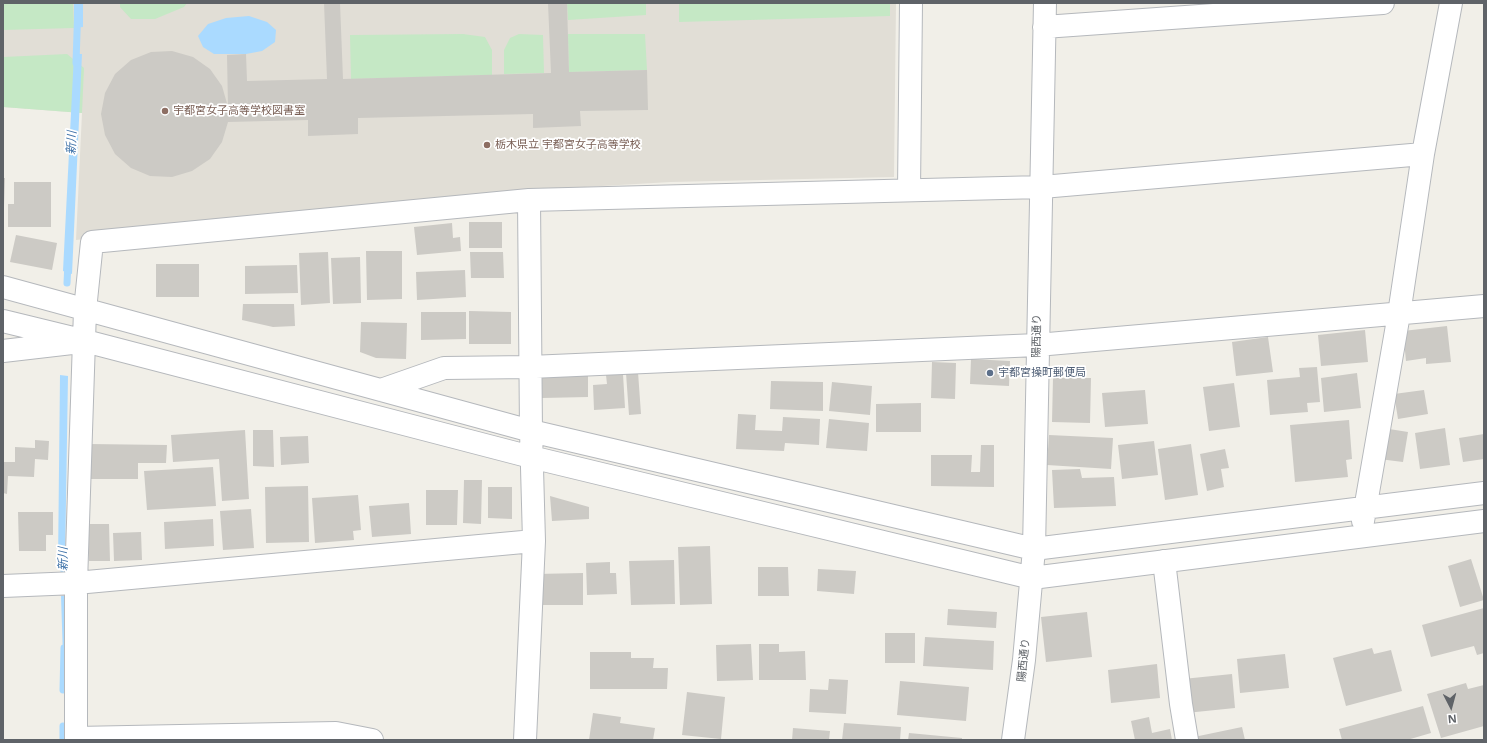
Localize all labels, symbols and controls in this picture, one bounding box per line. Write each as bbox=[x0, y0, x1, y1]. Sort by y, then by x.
place label: 宇都宮女子高等学校図書室 bbox=[173, 104, 305, 118]
marker: 宇都宮女子高等学校図書室 bbox=[160, 106, 170, 116]
water label: 新川 bbox=[64, 131, 80, 155]
place label: 栃木県立 宇都宮女子高等学校 bbox=[495, 138, 641, 152]
marker: 栃木県立 宇都宮女子高等学校 bbox=[482, 140, 492, 150]
street label: 陽西通り bbox=[1030, 314, 1044, 358]
place label: 宇都宮操町郵便局 bbox=[998, 366, 1086, 380]
marker: 宇都宮操町郵便局 bbox=[985, 368, 995, 378]
water label: 新川 bbox=[57, 547, 71, 571]
street label: 陽西通り bbox=[1015, 637, 1033, 683]
north arrow bbox=[1431, 687, 1471, 727]
text: N bbox=[1447, 712, 1458, 727]

